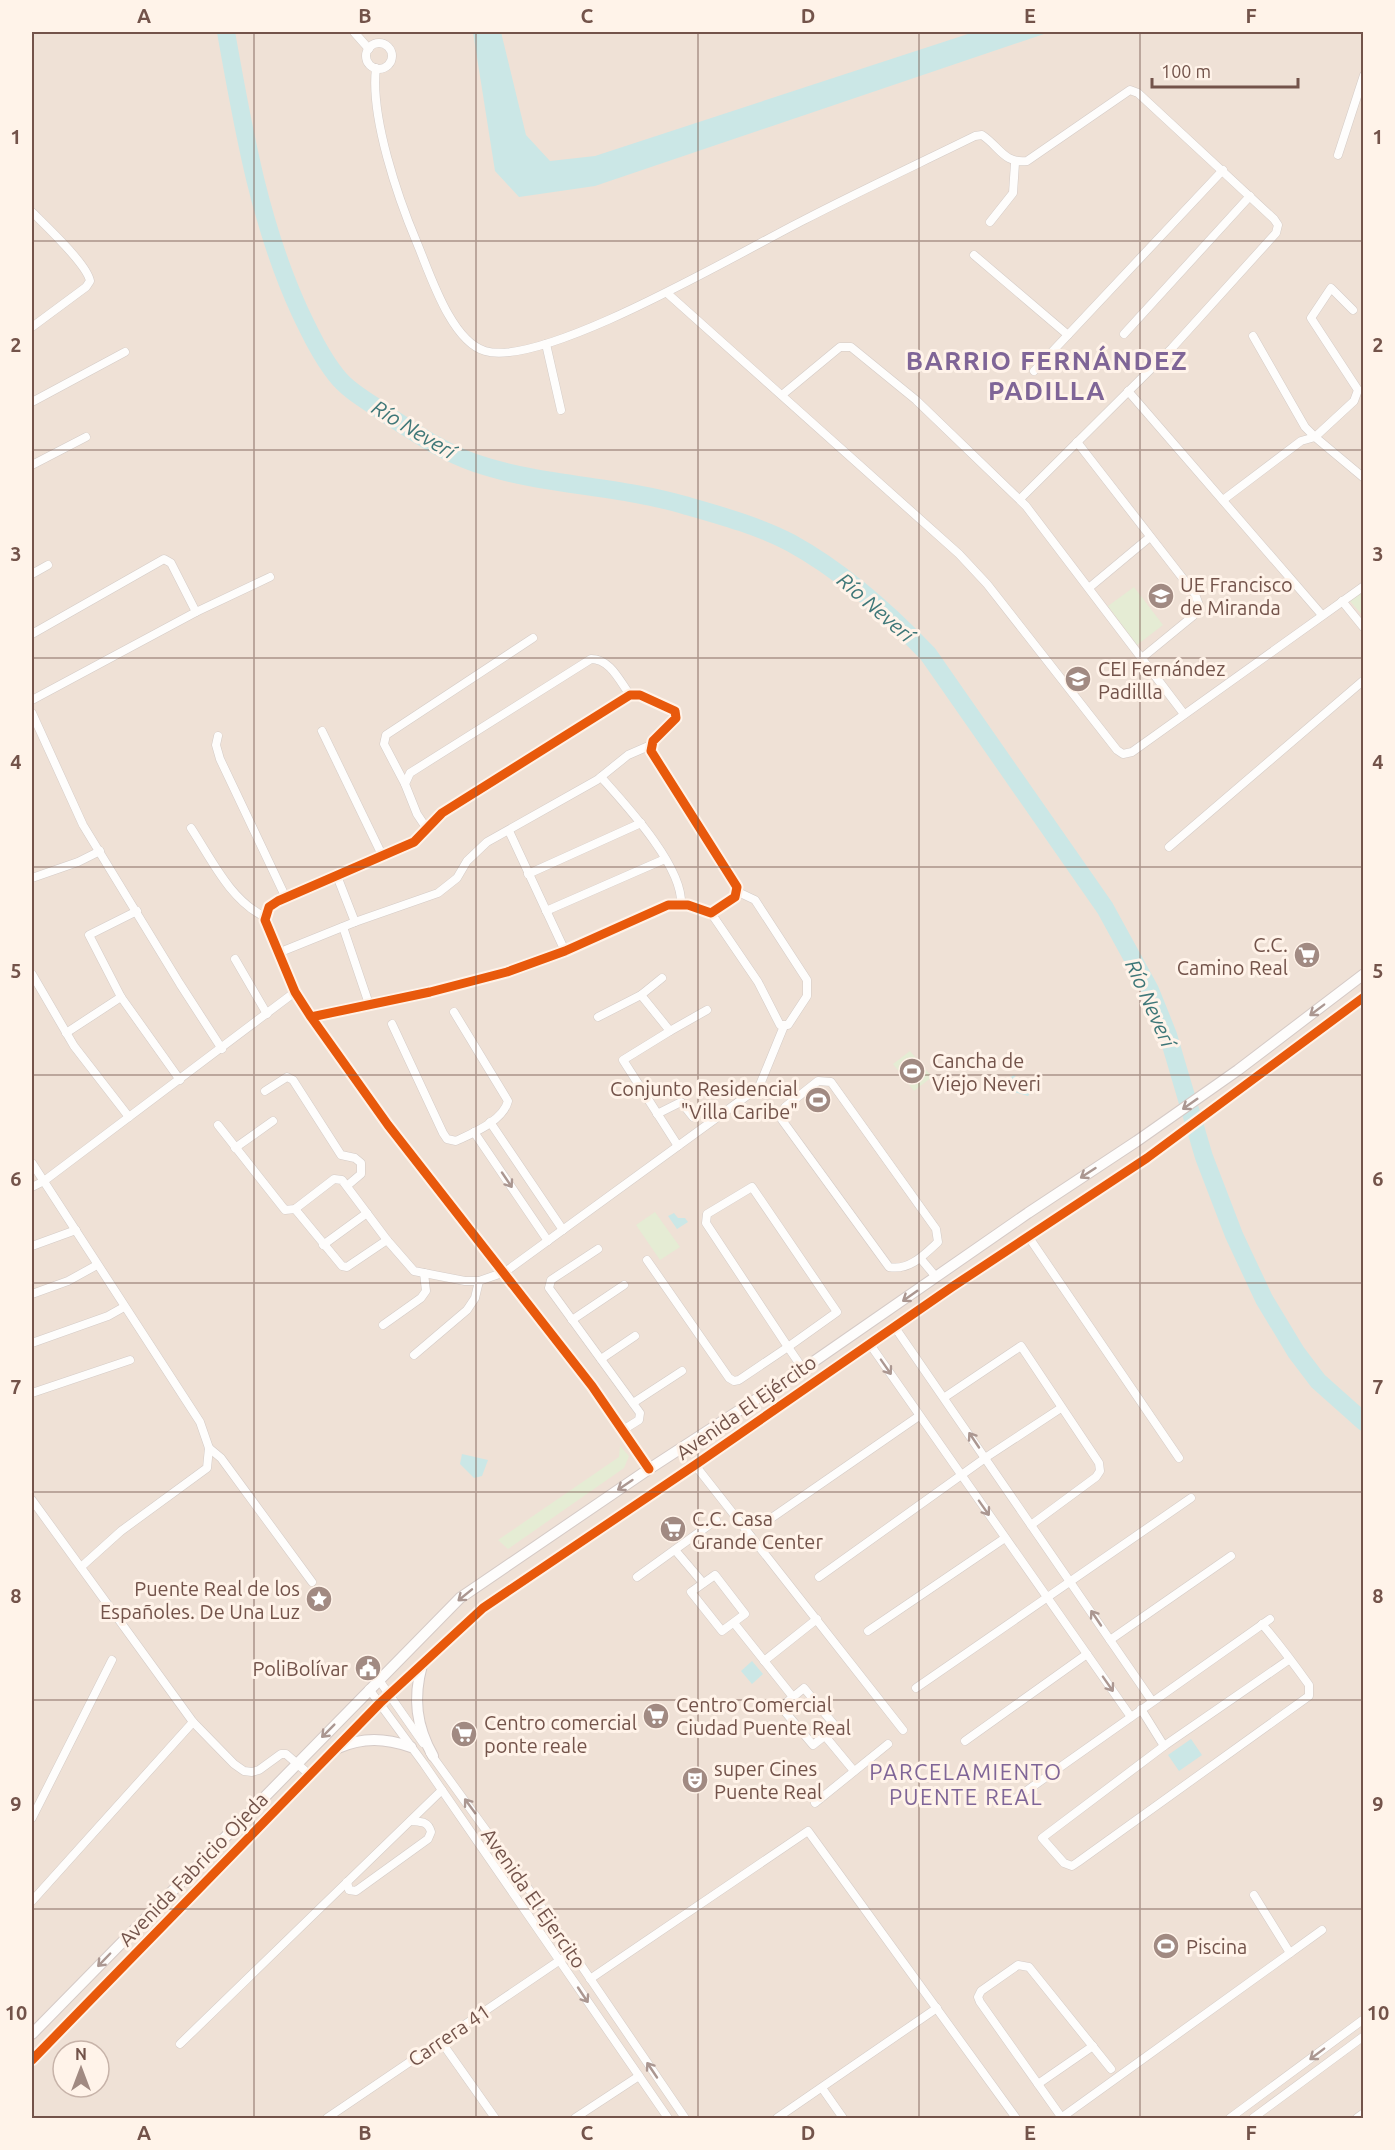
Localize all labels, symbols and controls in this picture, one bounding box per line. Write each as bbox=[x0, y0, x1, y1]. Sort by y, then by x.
text: A bbox=[137, 4, 151, 27]
text: B bbox=[358, 4, 372, 27]
text: C bbox=[581, 4, 594, 27]
text: D bbox=[801, 4, 815, 27]
text: E bbox=[1024, 4, 1036, 27]
text: F bbox=[1245, 4, 1257, 27]
scale bar bbox=[1152, 51, 1298, 89]
text: 100 m bbox=[1161, 61, 1211, 81]
text: 1 bbox=[10, 125, 22, 148]
text: 1 bbox=[1372, 125, 1384, 148]
text: 2 bbox=[10, 333, 22, 356]
text: 2 bbox=[1372, 333, 1384, 356]
district label: BARRIO FERNÁNDEZ PADILLA bbox=[906, 345, 1188, 405]
water label: Río Neverí bbox=[368, 395, 462, 465]
text: 3 bbox=[10, 542, 22, 565]
text: 3 bbox=[1372, 542, 1384, 565]
water label: Río Neverí bbox=[833, 567, 921, 648]
place label: UE Francisco de Miranda bbox=[1180, 573, 1293, 619]
school or university icon: UE Francisco de Miranda bbox=[1146, 581, 1176, 611]
place label: CEI Fernández Padillla bbox=[1098, 657, 1225, 703]
school or university icon: CEI Fernández Padillla bbox=[1063, 664, 1093, 694]
text: 4 bbox=[10, 750, 22, 773]
text: 4 bbox=[1372, 750, 1384, 773]
place label: C.C. Camino Real bbox=[1177, 933, 1288, 979]
supermarket icon: C.C. Camino Real bbox=[1292, 940, 1322, 970]
water label: Río Neverí bbox=[1121, 956, 1182, 1053]
text: 5 bbox=[10, 959, 22, 982]
text: 5 bbox=[1372, 959, 1384, 982]
one-way arrow bbox=[1309, 1003, 1325, 1016]
place label: Cancha de Viejo Neveri bbox=[932, 1049, 1041, 1095]
sports icon: Cancha de Viejo Neveri bbox=[897, 1056, 927, 1086]
place label: Conjunto Residencial "Villa Caribe" bbox=[610, 1077, 798, 1123]
sports icon: Conjunto Residencial "Villa Caribe" bbox=[803, 1085, 833, 1115]
one-way arrow bbox=[1182, 1098, 1198, 1110]
text: 6 bbox=[10, 1167, 22, 1190]
one-way arrow bbox=[1080, 1167, 1097, 1179]
text: 6 bbox=[1372, 1167, 1384, 1190]
one-way arrow bbox=[501, 1171, 513, 1188]
one-way arrow bbox=[902, 1289, 919, 1302]
street label: Avenida El Ejército bbox=[672, 1350, 820, 1464]
one-way arrow bbox=[880, 1359, 892, 1375]
text: 7 bbox=[10, 1375, 22, 1398]
text: 7 bbox=[1372, 1375, 1384, 1398]
one-way arrow bbox=[968, 1432, 980, 1449]
one-way arrow bbox=[618, 1479, 634, 1491]
one-way arrow bbox=[978, 1499, 990, 1515]
place label: C.C. Casa Grande Center bbox=[692, 1507, 823, 1553]
supermarket icon: C.C. Casa Grande Center bbox=[658, 1514, 688, 1544]
place label: Puente Real de los Españoles. De Una Luz bbox=[100, 1577, 300, 1623]
text: 8 bbox=[10, 1584, 22, 1607]
place icon: Puente Real de los Españoles. De Una Luz bbox=[304, 1584, 334, 1614]
text: 8 bbox=[1372, 1584, 1384, 1607]
one-way arrow bbox=[457, 1589, 473, 1602]
one-way arrow bbox=[1089, 1610, 1102, 1627]
public building icon: PoliBolívar bbox=[353, 1653, 383, 1683]
place label: PoliBolívar bbox=[252, 1657, 348, 1680]
one-way arrow bbox=[1102, 1676, 1114, 1692]
place label: Centro Comercial Ciudad Puente Real bbox=[676, 1693, 851, 1739]
supermarket icon: Centro Comercial Ciudad Puente Real bbox=[641, 1701, 671, 1731]
place label: Centro comercial ponte reale bbox=[484, 1711, 637, 1757]
supermarket icon: Centro comercial ponte reale bbox=[449, 1719, 479, 1749]
one-way arrow bbox=[321, 1723, 336, 1738]
place label: super Cines Puente Real bbox=[714, 1757, 822, 1803]
district label: PARCELAMIENTO PUENTE REAL bbox=[869, 1759, 1063, 1809]
theatre icon: super Cines Puente Real bbox=[680, 1765, 710, 1795]
street label: Avenida Fabricio Ojeda bbox=[114, 1788, 272, 1950]
text: 9 bbox=[10, 1792, 22, 1815]
text: 9 bbox=[1372, 1792, 1384, 1815]
one-way arrow bbox=[463, 1798, 476, 1814]
street label: Avenida El Ejercito bbox=[477, 1824, 591, 1972]
sports icon: Piscina bbox=[1151, 1931, 1181, 1961]
place label: Piscina bbox=[1186, 1935, 1247, 1958]
one-way arrow bbox=[96, 1953, 111, 1968]
one-way arrow bbox=[577, 1987, 589, 2003]
street label: Carrera 41 bbox=[404, 1999, 494, 2071]
text: 10 bbox=[5, 2001, 27, 2024]
text: 10 bbox=[1367, 2001, 1389, 2024]
north arrow bbox=[51, 2039, 111, 2099]
text: N bbox=[75, 2045, 87, 2063]
one-way arrow bbox=[1309, 2048, 1325, 2060]
one-way arrow bbox=[646, 2062, 658, 2079]
text: A bbox=[137, 2121, 151, 2144]
text: B bbox=[358, 2121, 372, 2144]
text: C bbox=[581, 2121, 594, 2144]
text: D bbox=[801, 2121, 815, 2144]
text: E bbox=[1024, 2121, 1036, 2144]
text: F bbox=[1245, 2121, 1257, 2144]

